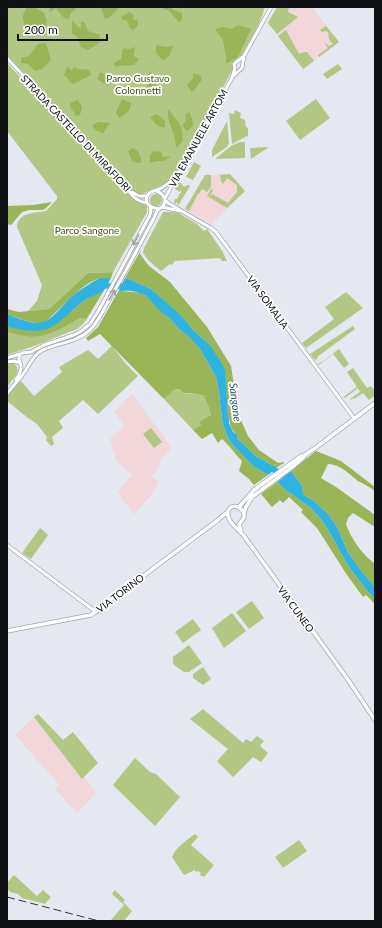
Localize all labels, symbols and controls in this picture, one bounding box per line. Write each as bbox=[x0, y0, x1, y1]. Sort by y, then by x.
scale bar bbox=[18, 16, 107, 42]
text: 200 m bbox=[24, 22, 58, 37]
street label: STRADA CASTELLO DI MIRAFIORI bbox=[19, 72, 133, 194]
park label: Parco Gustavo Colonnetti bbox=[106, 72, 170, 96]
street label: VIA EMANUELE ARTOM bbox=[166, 87, 230, 189]
park label: Parco Sangone bbox=[55, 224, 119, 236]
one-way arrow bbox=[132, 234, 140, 246]
street label: VIA SOMALIA bbox=[245, 273, 291, 331]
one-way arrow bbox=[109, 289, 117, 301]
water label: Sangone bbox=[227, 382, 245, 422]
street label: VIA TORINO bbox=[94, 571, 146, 615]
street label: VIA CUNEO bbox=[275, 584, 317, 634]

